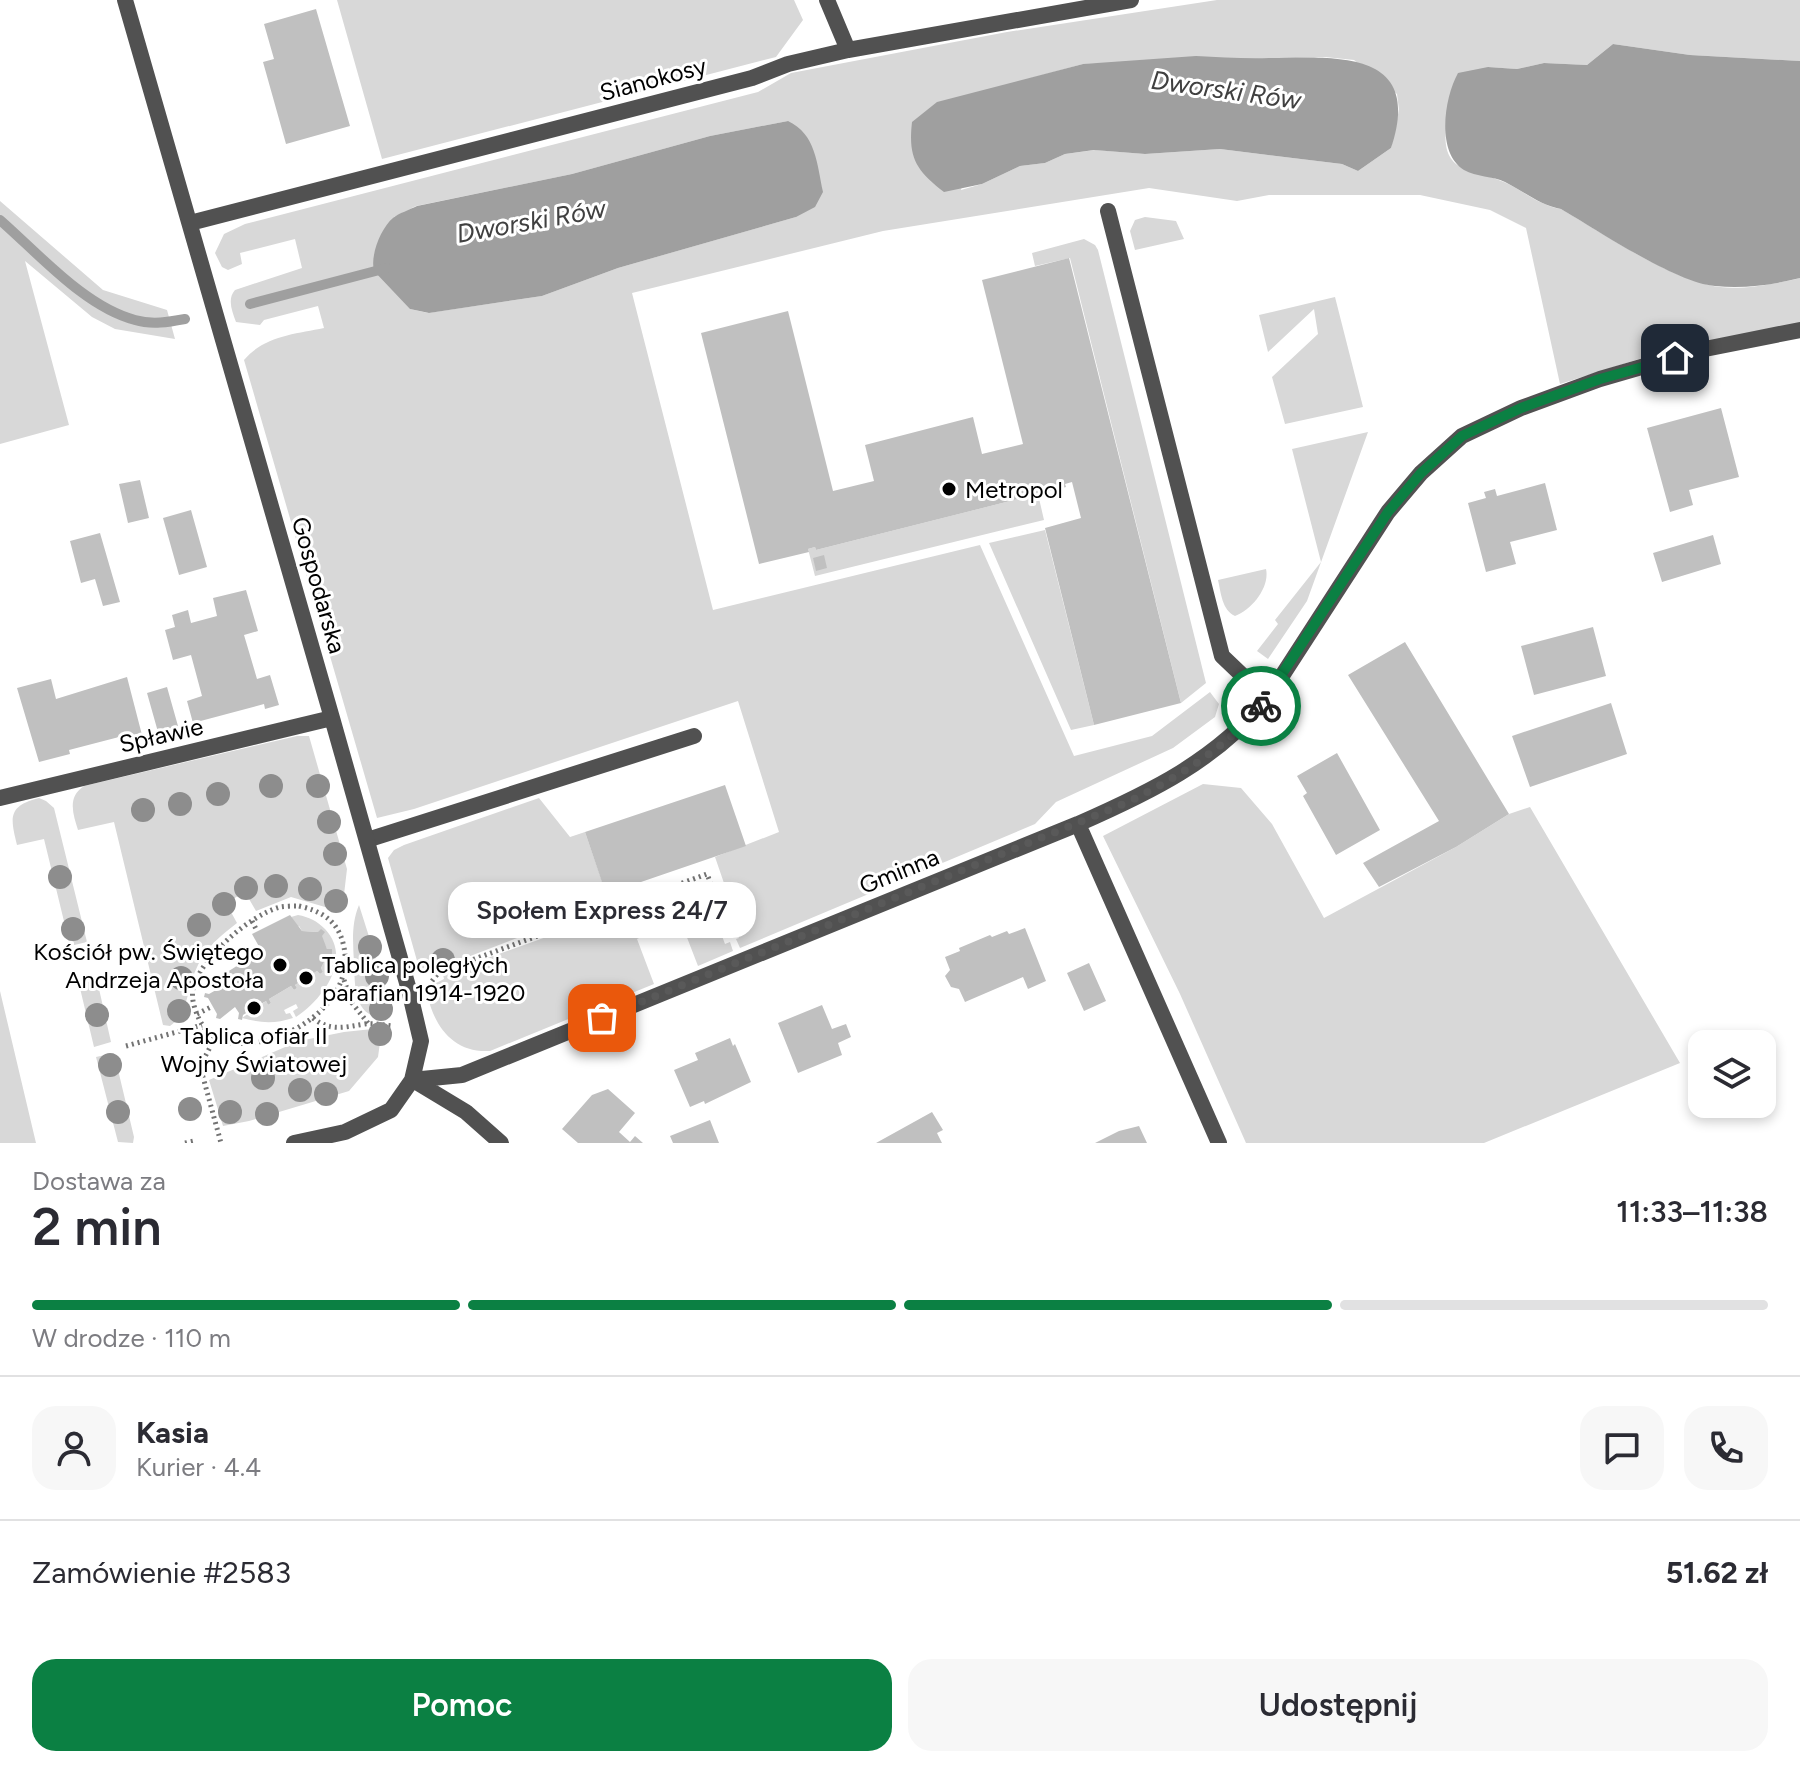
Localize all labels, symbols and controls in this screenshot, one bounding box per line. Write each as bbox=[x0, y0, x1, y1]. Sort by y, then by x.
street label: Sianokosy bbox=[597, 51, 710, 107]
water label: Dworski Rów bbox=[1149, 64, 1304, 117]
water label: Dworski Rów bbox=[454, 192, 610, 250]
pin bbox=[1641, 324, 1709, 392]
icon: home bbox=[1653, 336, 1697, 380]
place label: Metropol bbox=[965, 475, 1063, 504]
marker: Metropol bbox=[940, 480, 958, 498]
street label: Gospodarska bbox=[286, 513, 352, 657]
courier bbox=[1221, 666, 1301, 746]
icon: bike bbox=[1239, 684, 1283, 728]
street label: Spławie bbox=[116, 711, 206, 759]
street label: Gminna bbox=[855, 842, 943, 900]
callout: Społem Express 24/7 bbox=[448, 882, 756, 938]
text: Społem Express 24/7 bbox=[476, 894, 728, 926]
place label: Kościół pw. Świętego Andrzeja Apostoła bbox=[33, 937, 264, 994]
place label: Tablica poległych parafian 1914-1920 bbox=[322, 950, 525, 1007]
marker: Kościół pw. Świętego Andrzeja Apostoła bbox=[271, 956, 289, 974]
marker: Tablica poległych parafian 1914-1920 bbox=[297, 969, 315, 987]
pin bbox=[568, 984, 636, 1052]
icon: bag bbox=[580, 996, 624, 1040]
marker: Tablica ofiar II Wojny Światowej bbox=[245, 999, 263, 1017]
place label: Tablica ofiar II Wojny Światowej bbox=[161, 1021, 347, 1078]
map controls bbox=[1688, 1030, 1776, 1118]
button: layers bbox=[1688, 1030, 1776, 1118]
text: Dostawa za bbox=[32, 1165, 166, 1197]
text: 11:33–11:38 bbox=[1616, 1193, 1768, 1230]
text: 2 min bbox=[32, 1196, 161, 1258]
text: W drodze · 110 m bbox=[32, 1322, 231, 1354]
button: person bbox=[32, 1406, 116, 1490]
button: chat bbox=[1580, 1406, 1664, 1490]
button: phone bbox=[1684, 1406, 1768, 1490]
text: Kasia bbox=[136, 1414, 209, 1451]
text: Kurier · 4.4 bbox=[136, 1451, 261, 1483]
text: Zamówienie #2583 bbox=[32, 1554, 291, 1591]
text: 51.62 zł bbox=[1666, 1554, 1768, 1591]
button: Pomoc bbox=[32, 1659, 892, 1751]
button: Udostępnij bbox=[908, 1659, 1768, 1751]

